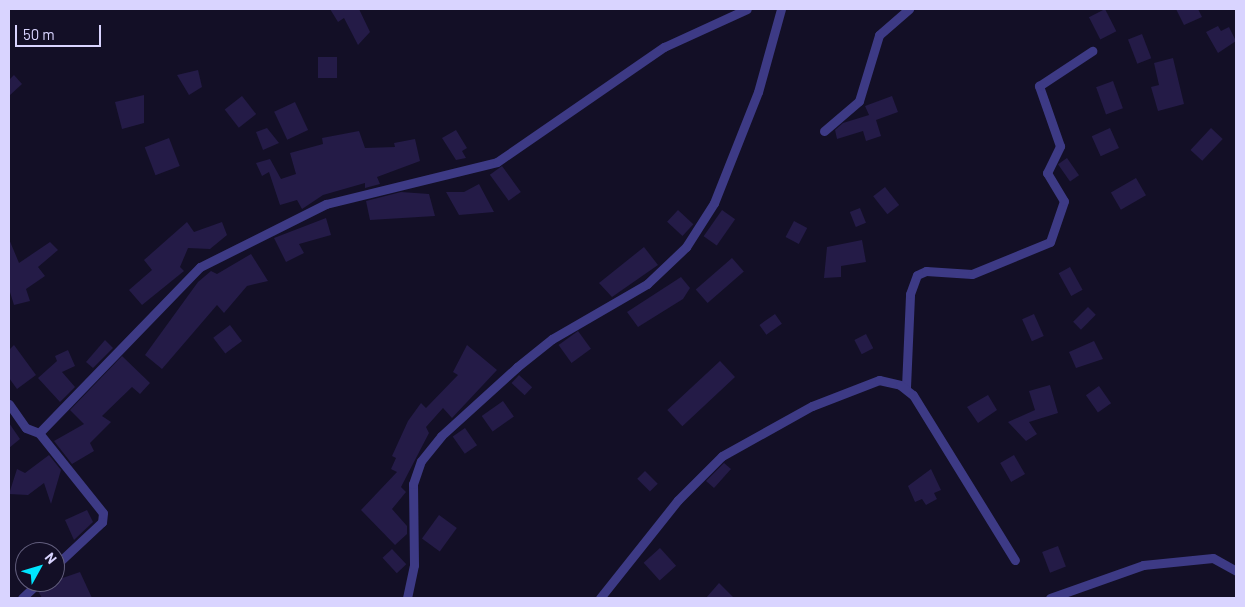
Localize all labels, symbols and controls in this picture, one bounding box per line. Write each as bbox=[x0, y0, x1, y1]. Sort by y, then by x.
scale bar bbox=[18, 15, 104, 47]
text: 50 m bbox=[23, 25, 55, 43]
north arrow bbox=[15, 542, 65, 592]
text: N bbox=[42, 549, 61, 567]

